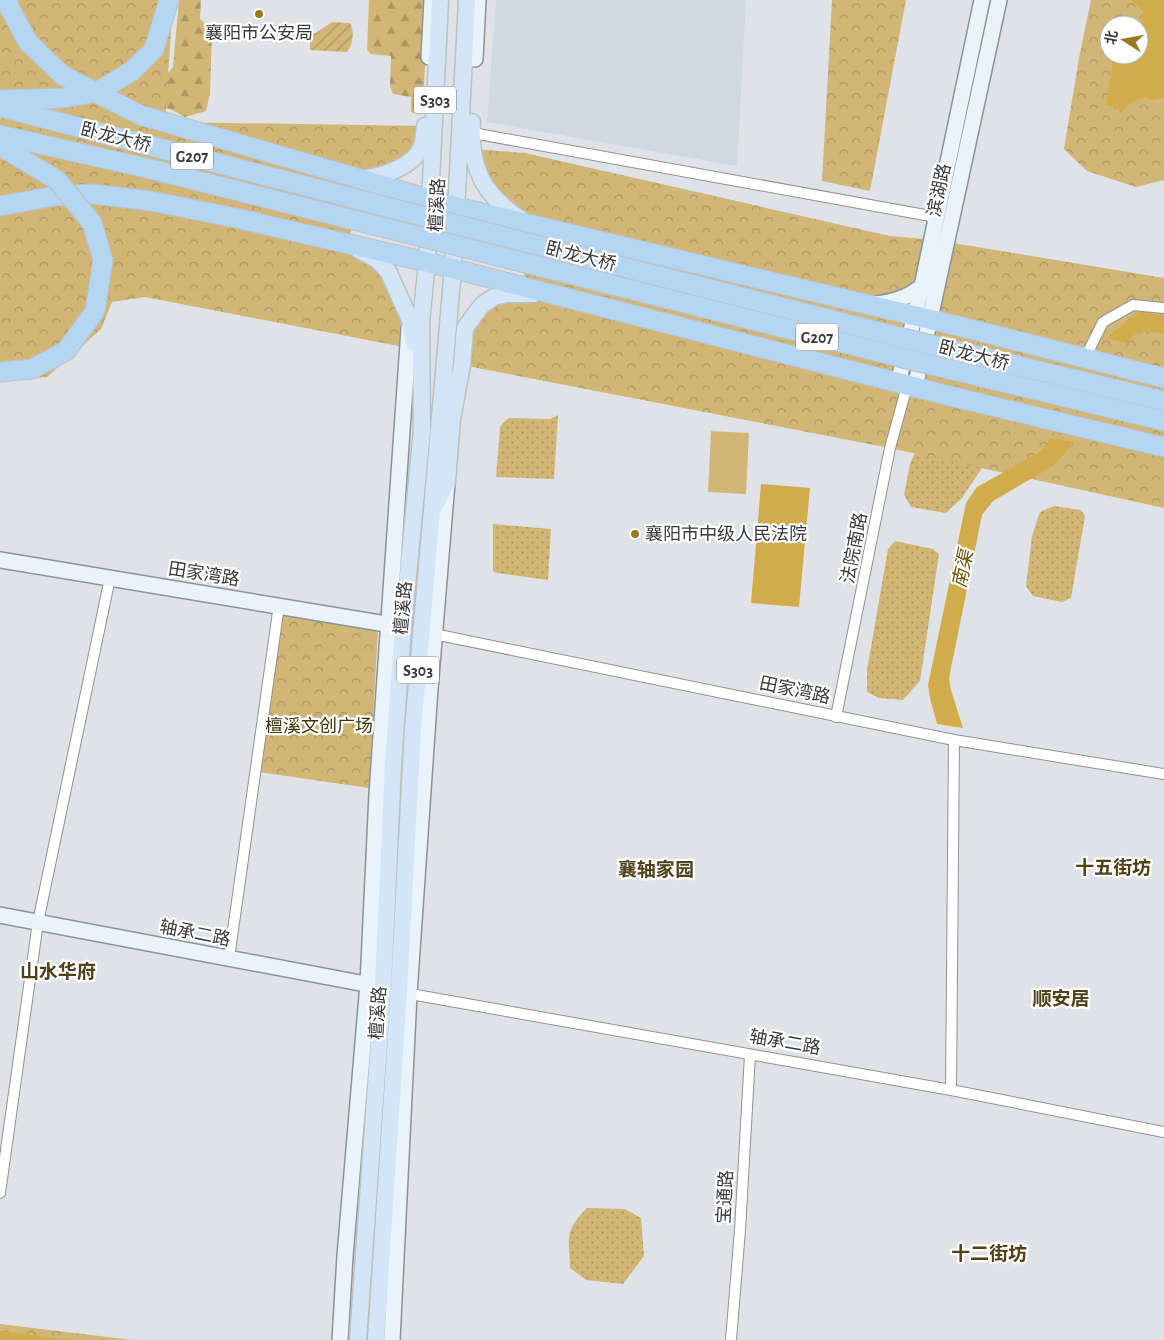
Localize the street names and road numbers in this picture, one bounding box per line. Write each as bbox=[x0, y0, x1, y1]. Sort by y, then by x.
road number: S303 bbox=[414, 86, 456, 114]
street label: 卧龙大桥 bbox=[79, 119, 153, 155]
road number: G207 bbox=[171, 142, 213, 170]
street label: 滨湖路 bbox=[924, 162, 954, 218]
street label: 檀溪路 bbox=[426, 178, 448, 232]
street label: 卧龙大桥 bbox=[544, 238, 618, 274]
road number: G207 bbox=[796, 324, 838, 351]
street label: 卧龙大桥 bbox=[937, 337, 1011, 373]
street label: 法院南路 bbox=[837, 511, 871, 585]
street label: 田家湾路 bbox=[167, 558, 241, 590]
street label: 檀溪路 bbox=[391, 580, 415, 636]
road number: S303 bbox=[397, 656, 439, 684]
street label: 田家湾路 bbox=[758, 673, 832, 707]
street label: 轴承二路 bbox=[158, 916, 232, 950]
street label: 檀溪路 bbox=[366, 985, 390, 1041]
street label: 轴承二路 bbox=[748, 1026, 822, 1058]
street label: 宝通路 bbox=[714, 1170, 736, 1224]

